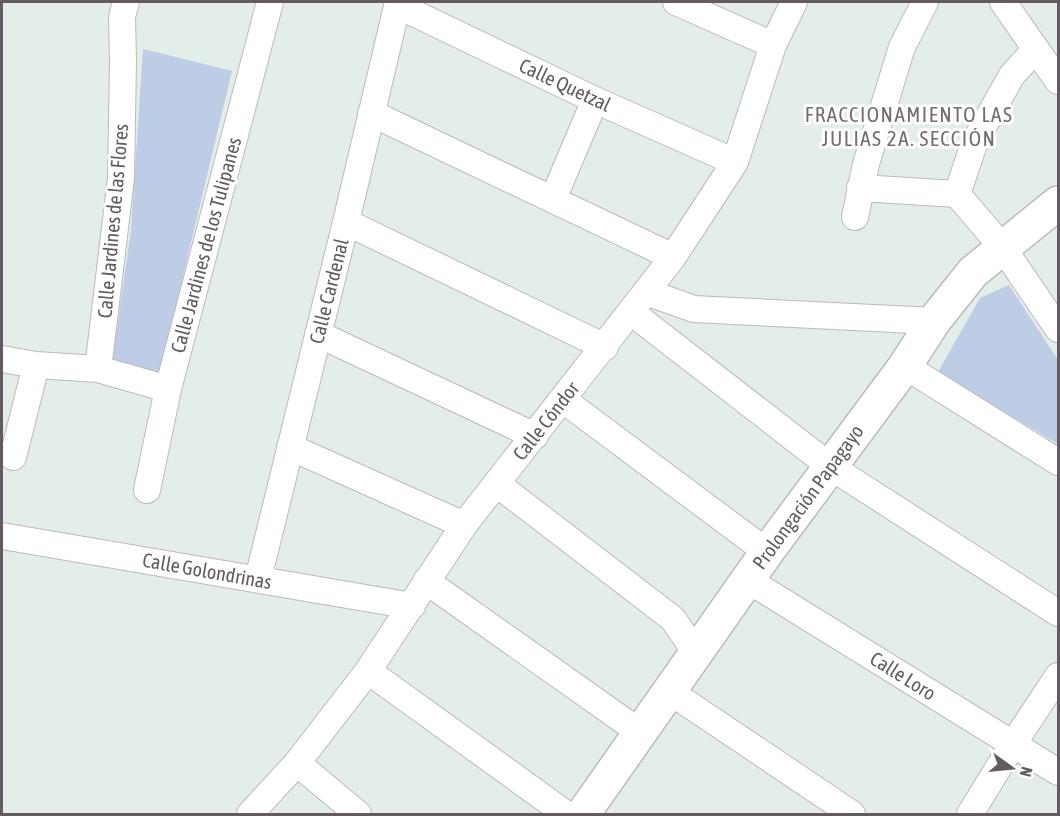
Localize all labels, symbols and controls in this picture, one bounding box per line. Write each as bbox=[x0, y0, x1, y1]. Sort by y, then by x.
street label: Calle Quetzal bbox=[516, 53, 615, 116]
district label: FRACCIONAMIENTO LAS JULIAS 2A. SECCIÓN bbox=[805, 102, 1013, 150]
street label: Calle Jardines de las Flores bbox=[93, 123, 132, 319]
street label: Calle Jardines de los Tulipanes bbox=[166, 135, 245, 355]
street label: Calle Cardenal bbox=[304, 235, 353, 346]
street label: Calle Cóndor bbox=[508, 376, 584, 465]
street label: Prolongación Papagayo bbox=[747, 420, 868, 573]
street label: Calle Golondrinas bbox=[141, 548, 273, 593]
street label: Calle Loro bbox=[866, 646, 940, 705]
north arrow bbox=[982, 738, 1042, 798]
text: N bbox=[1017, 765, 1036, 779]

